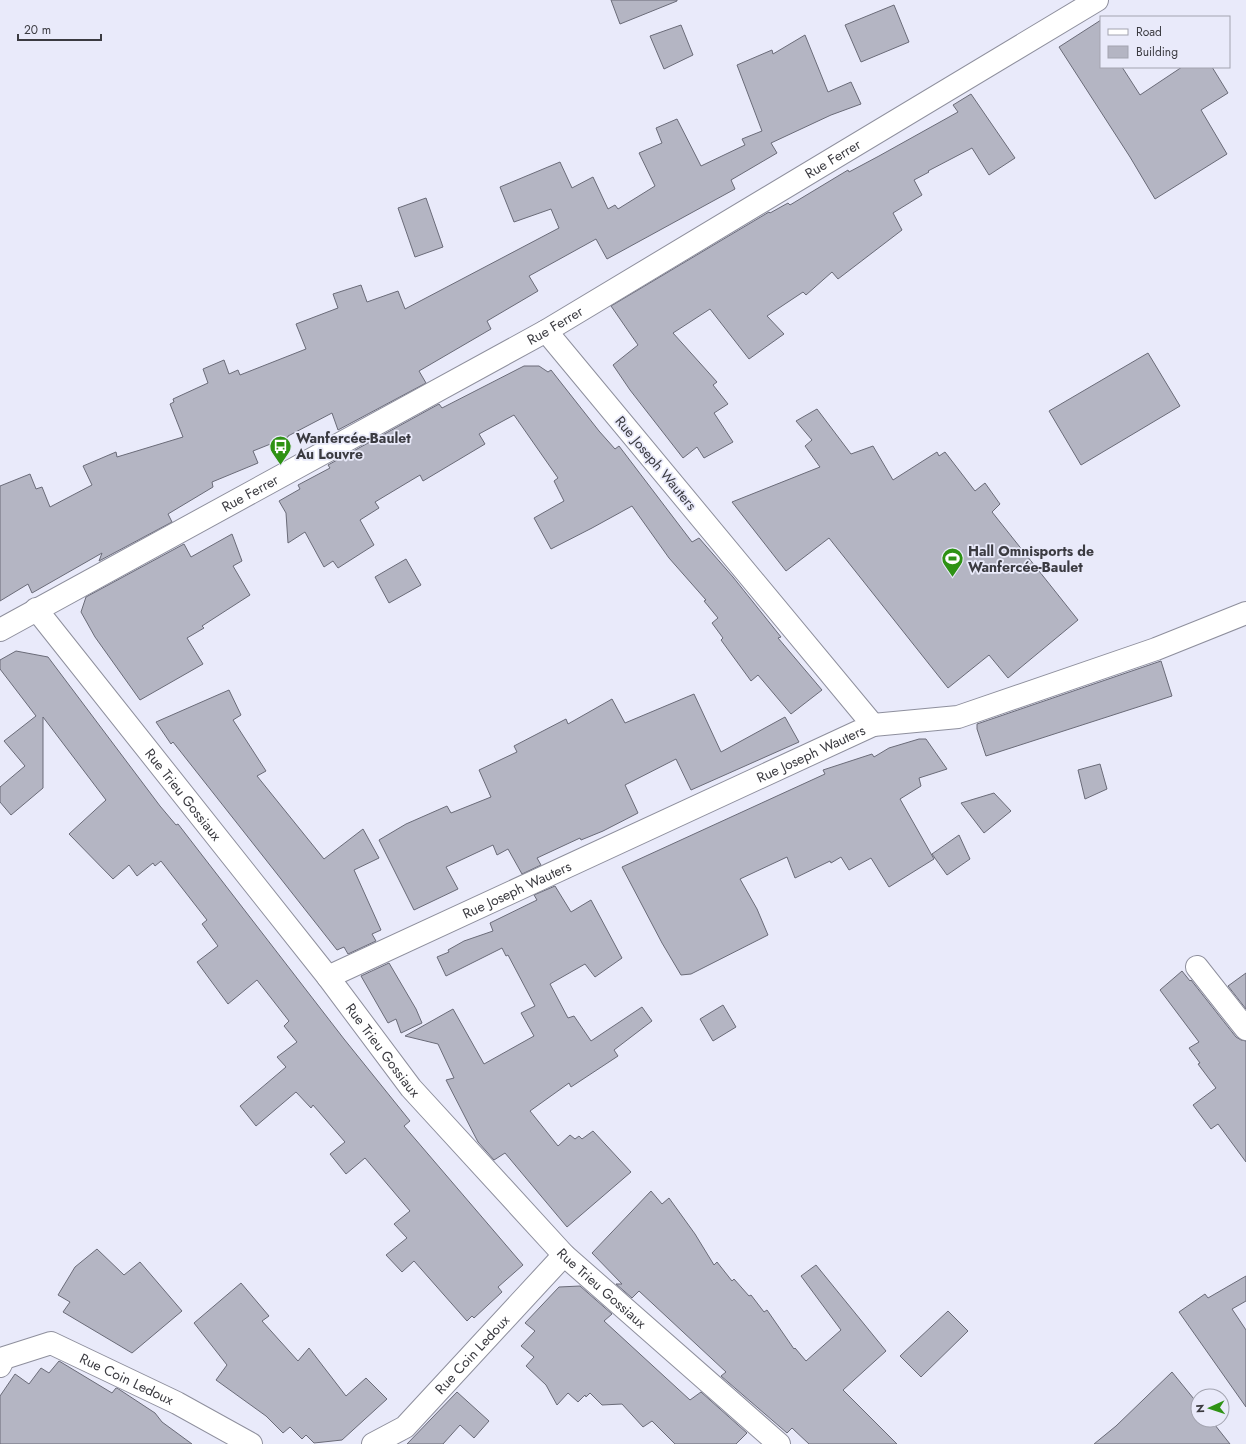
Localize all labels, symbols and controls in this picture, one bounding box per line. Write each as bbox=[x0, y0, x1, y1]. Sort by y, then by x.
scale bar bbox=[18, 16, 101, 42]
legend bbox=[1100, 16, 1230, 68]
text: 20 m bbox=[24, 21, 51, 39]
text: Road bbox=[1136, 23, 1162, 41]
text: Building bbox=[1136, 43, 1178, 61]
street label: Rue Ferrer bbox=[801, 134, 865, 183]
street label: Rue Ferrer bbox=[523, 301, 587, 350]
street label: Rue Joseph Wauters bbox=[611, 412, 702, 515]
place label: Wanfercée-Baulet Au Louvre bbox=[295, 428, 411, 464]
bus stop icon: Wanfercée-Baulet Au Louvre bbox=[267, 433, 293, 466]
street label: Rue Ferrer bbox=[218, 469, 282, 517]
place label: Hall Omnisports de Wanfercée-Baulet bbox=[968, 541, 1094, 577]
sports icon: Hall Omnisports de Wanfercée-Baulet bbox=[940, 546, 966, 579]
street label: Rue Joseph Wauters bbox=[753, 720, 869, 788]
street label: Rue Trieu Gossiaux bbox=[140, 744, 226, 845]
street label: Rue Joseph Wauters bbox=[459, 856, 575, 923]
street label: Rue Trieu Gossiaux bbox=[341, 999, 425, 1101]
street label: Rue Trieu Gossiaux bbox=[552, 1244, 651, 1333]
street label: Rue Coin Ledoux bbox=[430, 1310, 514, 1399]
street label: Rue Coin Ledoux bbox=[76, 1348, 177, 1410]
north arrow bbox=[1190, 1388, 1230, 1428]
text: N bbox=[1192, 1404, 1208, 1413]

